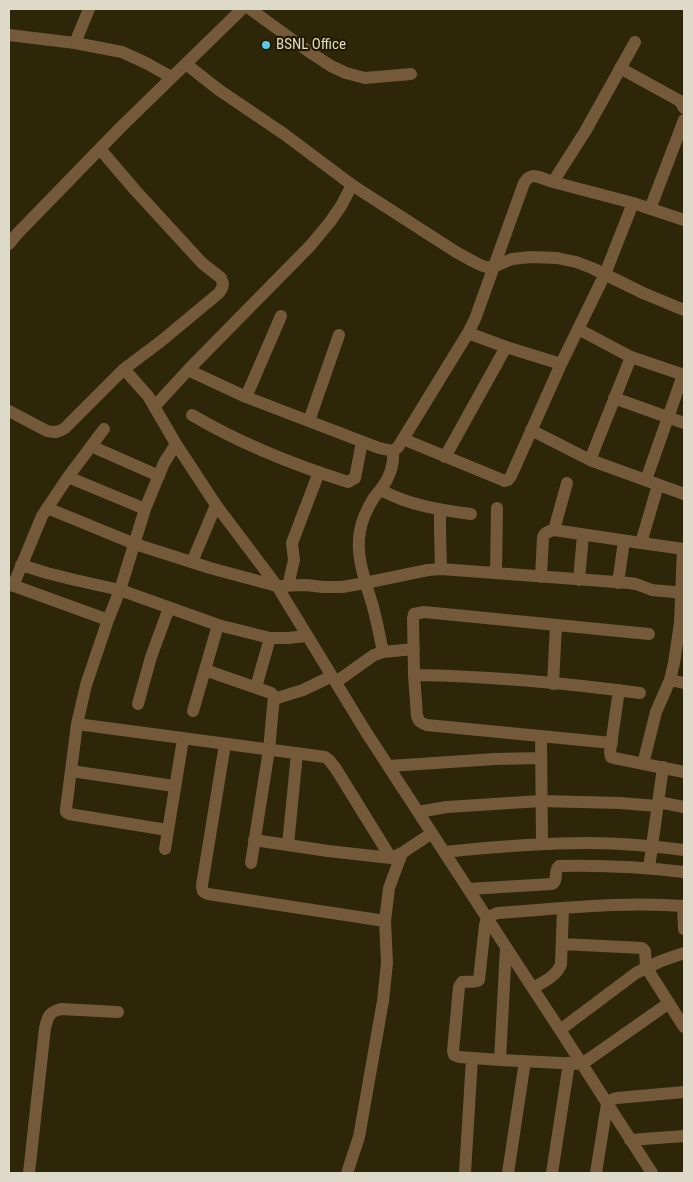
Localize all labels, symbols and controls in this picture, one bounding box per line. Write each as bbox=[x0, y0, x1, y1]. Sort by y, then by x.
place label: BSNL Office bbox=[276, 36, 346, 54]
marker: BSNL Office bbox=[260, 39, 272, 51]

